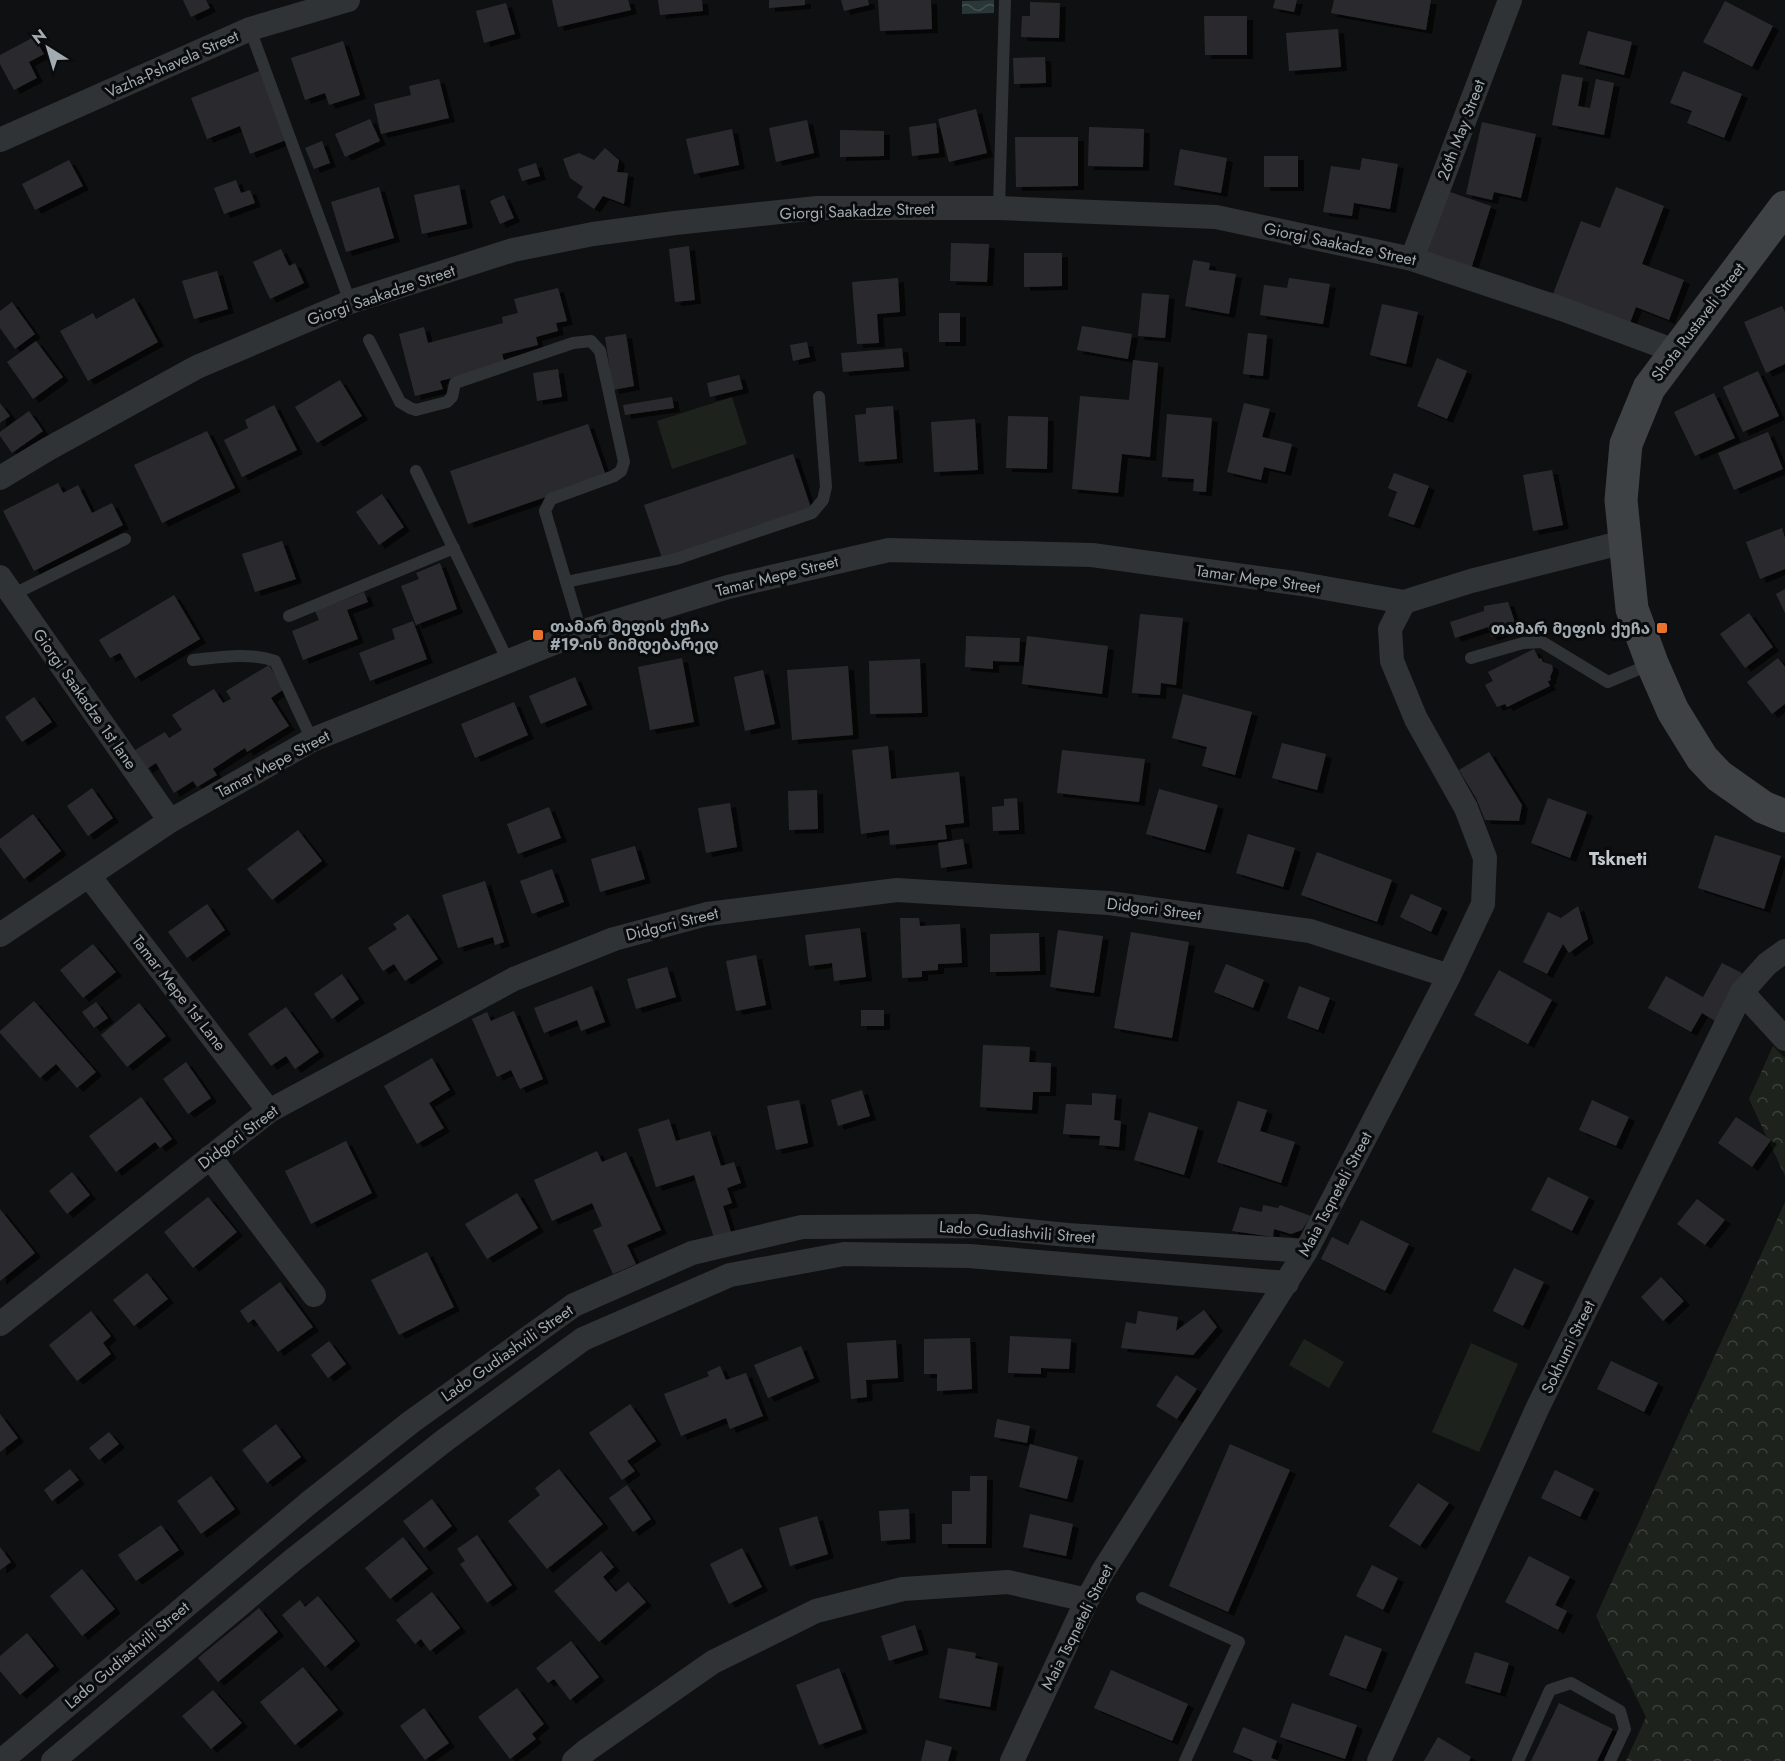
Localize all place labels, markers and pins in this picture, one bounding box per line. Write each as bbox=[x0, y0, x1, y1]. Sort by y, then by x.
place label: თამარ მეფის ქუჩა #19-ის მიმდებარედ bbox=[550, 615, 719, 656]
place label: თამარ მეფის ქუჩა bbox=[1491, 617, 1650, 640]
marker: თამარ მეფის ქუჩა bbox=[1655, 621, 1669, 635]
marker: თამარ მეფის ქუჩა #19-ის მიმდებარედ bbox=[531, 628, 545, 642]

